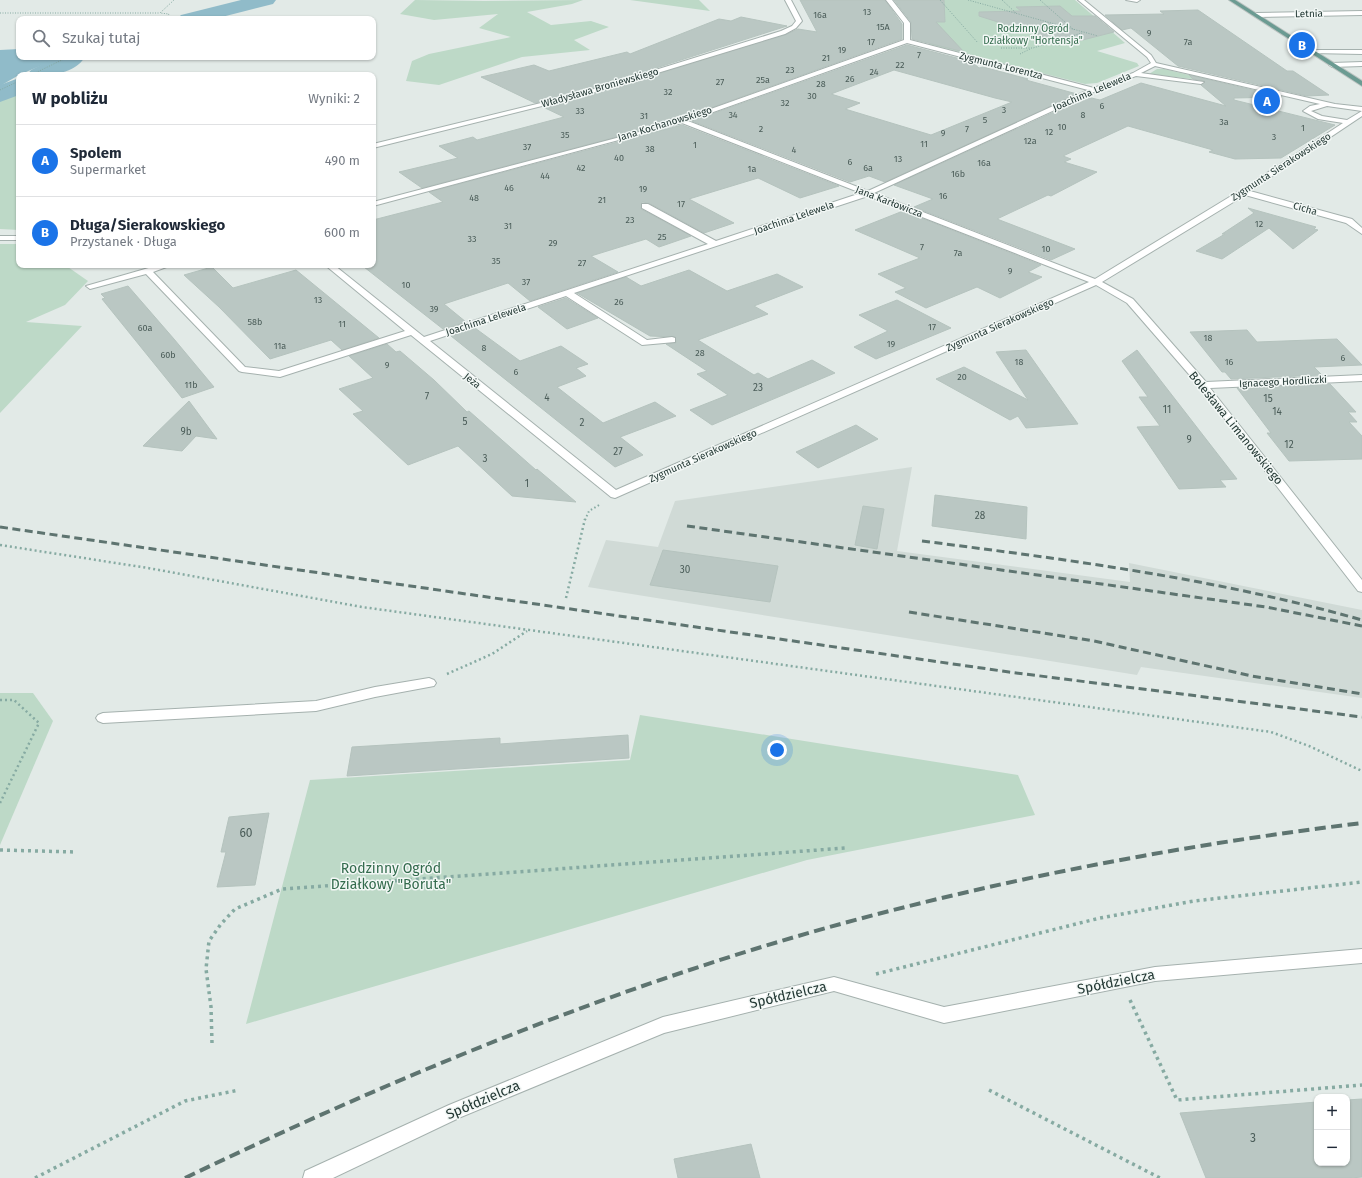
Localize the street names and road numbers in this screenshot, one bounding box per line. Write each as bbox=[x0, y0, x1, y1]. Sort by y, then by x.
street label: Letnia bbox=[1295, 8, 1323, 20]
street label: Zygmunta Lorentza bbox=[958, 50, 1044, 82]
street label: Władysława Broniewskiego bbox=[540, 65, 660, 110]
street label: Joachima Lelewela bbox=[1051, 70, 1133, 114]
street label: Jana Kochanowskiego bbox=[616, 104, 714, 144]
street label: Zygmunta Sierakowskiego bbox=[1229, 130, 1333, 204]
street label: Jana Karłowicza bbox=[854, 184, 924, 220]
street label: Joachima Lelewela bbox=[752, 199, 836, 237]
street label: Cicha bbox=[1292, 200, 1318, 218]
street label: Zygmunta Sierakowskiego bbox=[944, 296, 1056, 354]
street label: Joachima Lelewela bbox=[444, 301, 528, 339]
street label: Bolesława Limanowskiego bbox=[1186, 369, 1286, 487]
street label: Jeża bbox=[461, 371, 483, 391]
street label: Ignacego Hordliczki bbox=[1239, 374, 1327, 390]
street label: Zygmunta Sierakowskiego bbox=[647, 427, 759, 485]
street label: Spółdzielcza bbox=[1076, 966, 1156, 998]
street label: Spółdzielcza bbox=[748, 978, 828, 1012]
street label: Spółdzielcza bbox=[443, 1077, 523, 1123]

